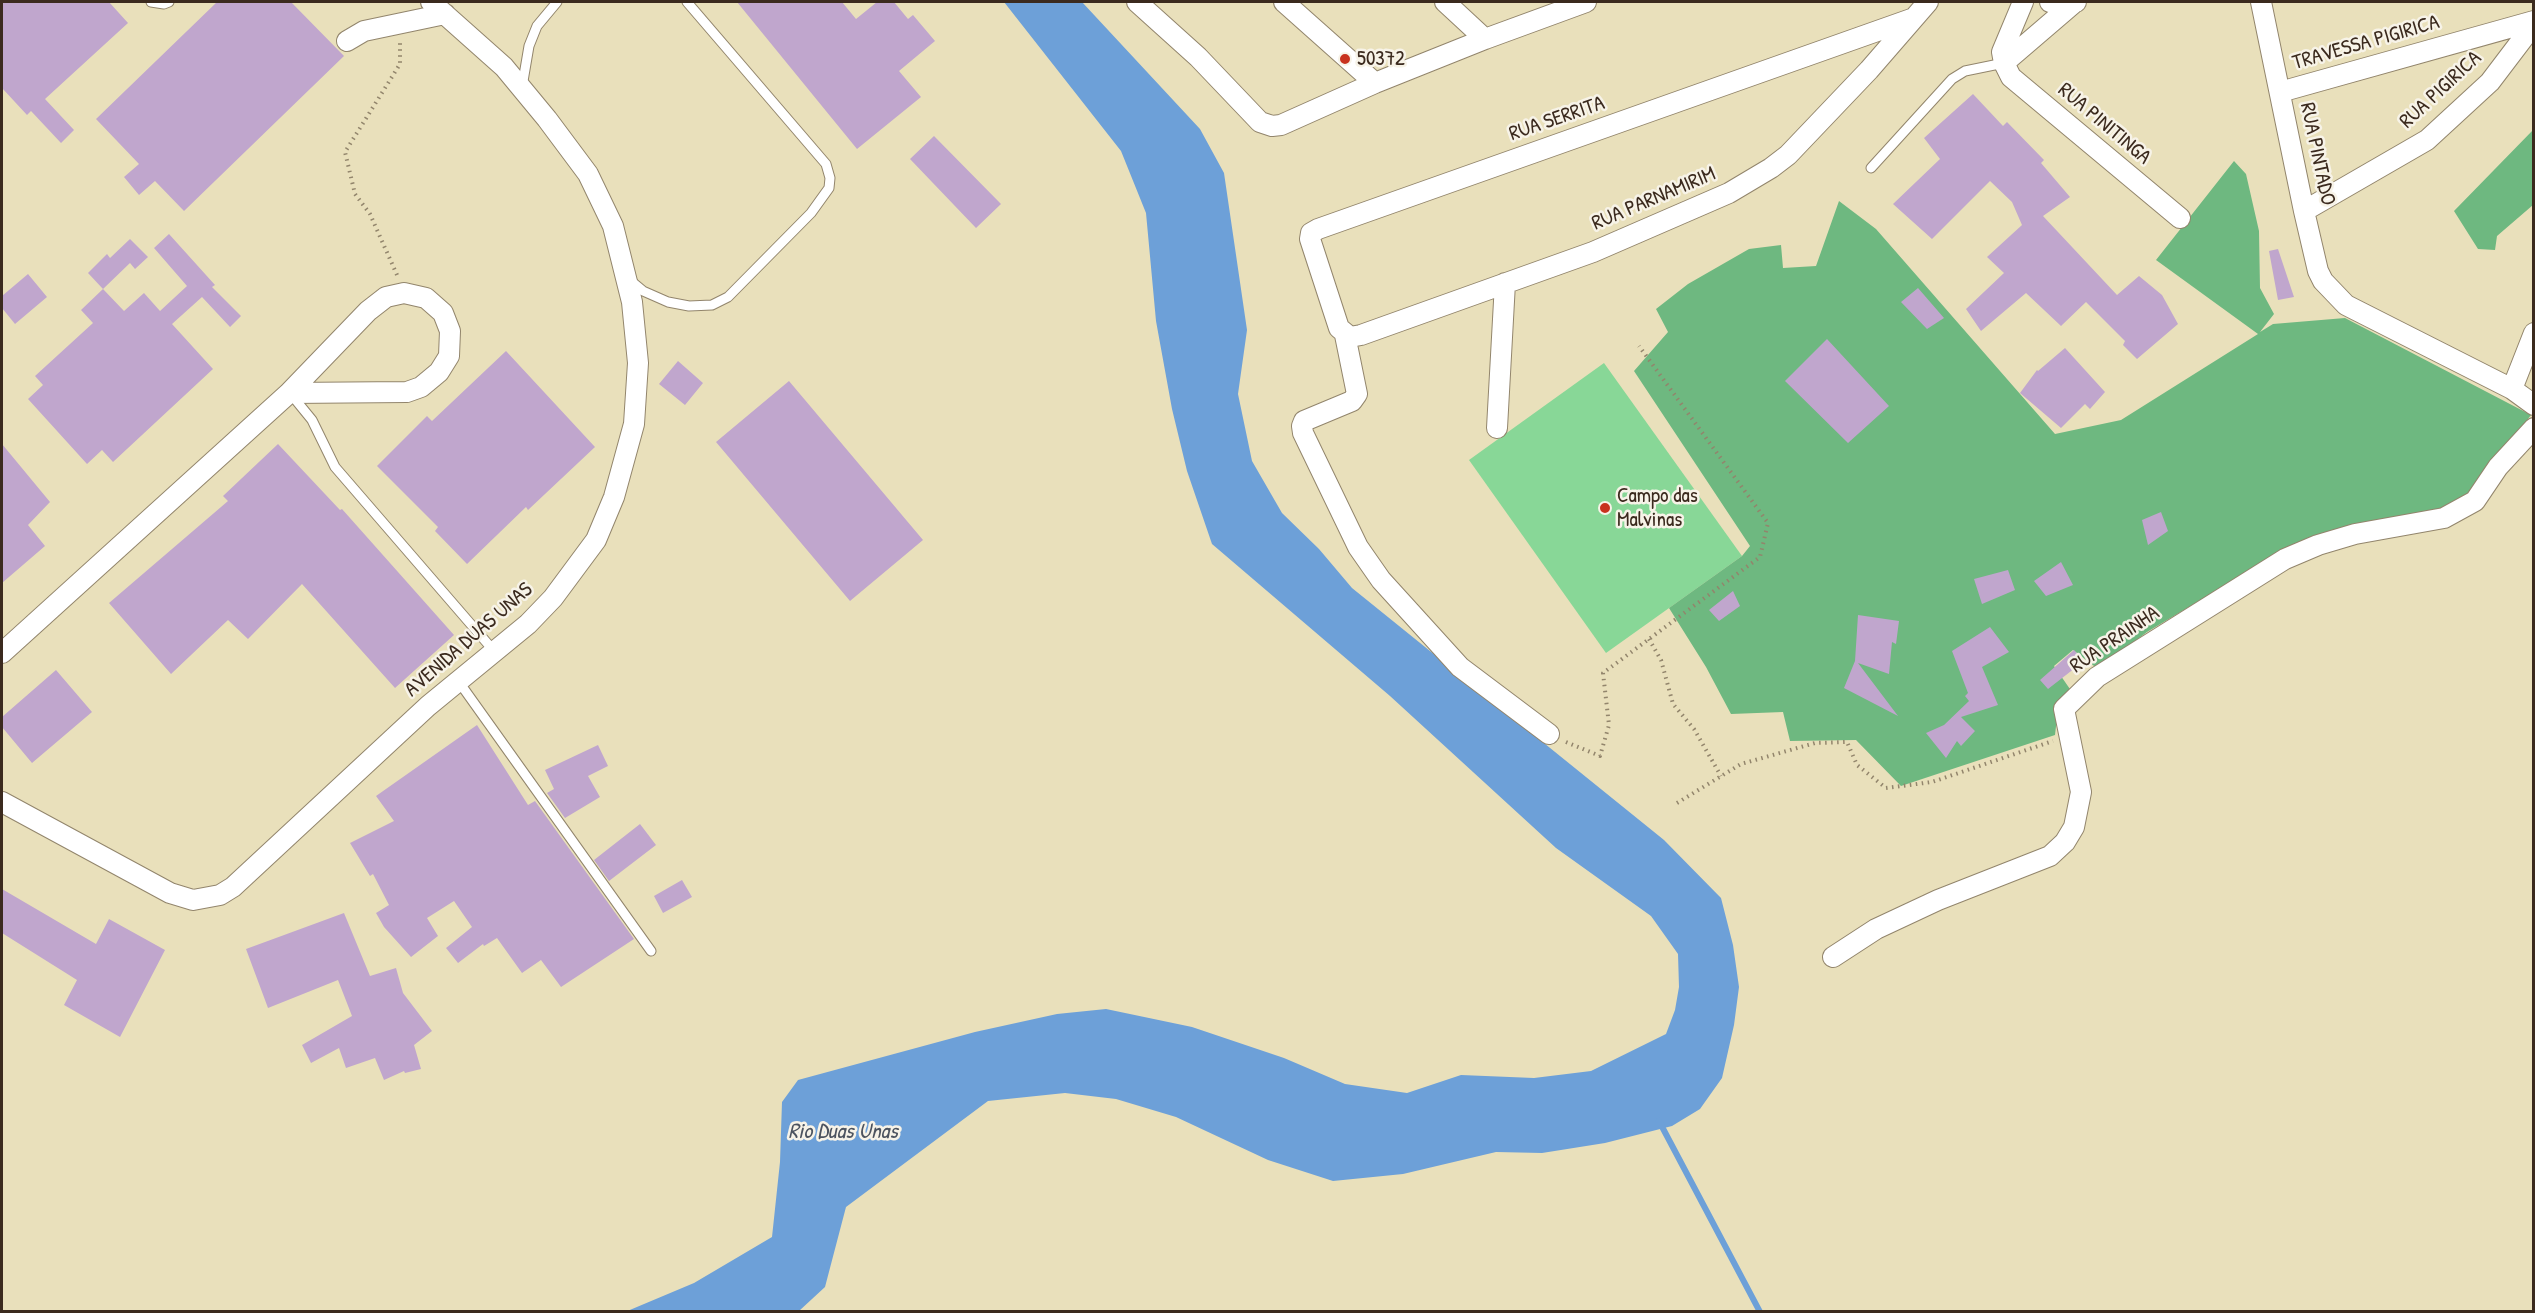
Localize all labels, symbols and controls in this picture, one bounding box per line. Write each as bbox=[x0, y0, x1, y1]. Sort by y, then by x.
street label: TRAVESSA PIGIRICA bbox=[2290, 10, 2442, 76]
place label: 50372 bbox=[1357, 46, 1405, 72]
street label: RUA PIGIRICA bbox=[2395, 46, 2487, 134]
marker: 50372 bbox=[1338, 52, 1352, 66]
street label: RUA PINITINGA bbox=[2052, 78, 2156, 170]
street label: RUA SERRITA bbox=[1506, 91, 1608, 147]
street label: RUA PINTADO bbox=[2294, 100, 2340, 208]
street label: RUA PARNAMIRIM bbox=[1588, 162, 1720, 236]
place label: Campo das Malvinas bbox=[1617, 483, 1698, 533]
marker: Campo das Malvinas bbox=[1598, 501, 1612, 515]
street label: AVENIDA DUAS UNAS bbox=[400, 578, 538, 702]
street label: RUA PRAINHA bbox=[2066, 601, 2164, 679]
water label: Rio Duas Unas bbox=[788, 1119, 898, 1145]

